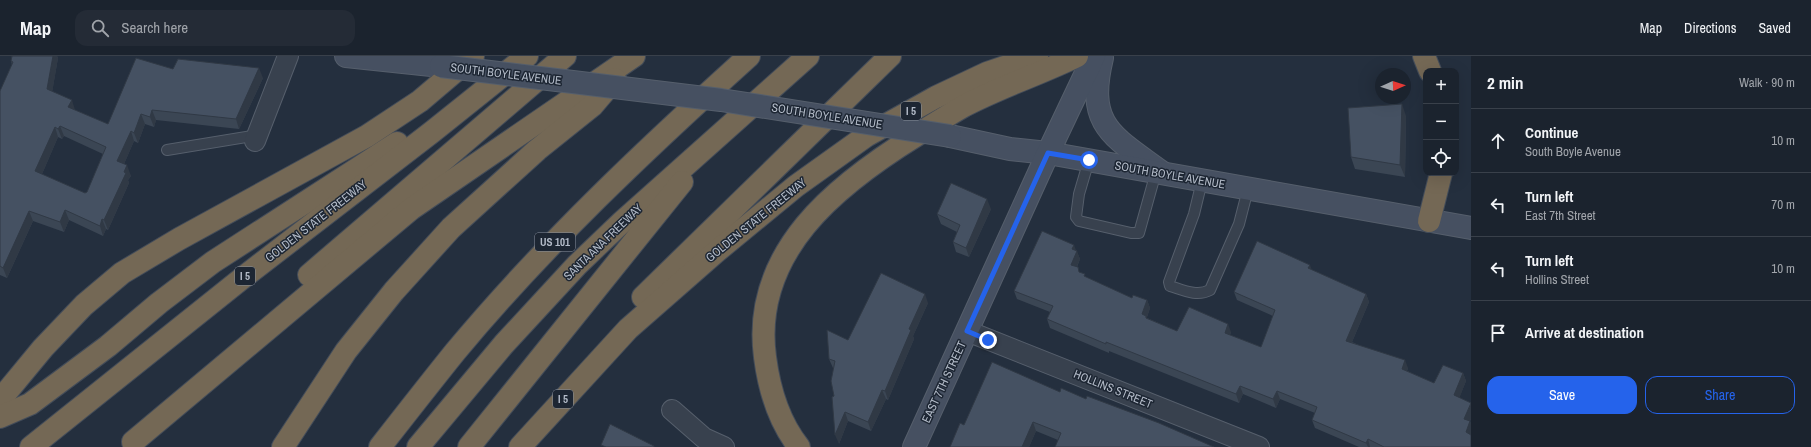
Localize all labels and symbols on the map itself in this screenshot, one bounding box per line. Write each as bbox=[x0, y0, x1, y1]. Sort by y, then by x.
street label: SOUTH BOYLE AVENUE bbox=[449, 59, 563, 89]
north arrow bbox=[1375, 68, 1411, 104]
street label: SOUTH BOYLE AVENUE bbox=[770, 99, 884, 133]
road number: I 5 bbox=[901, 102, 921, 120]
route start bbox=[1080, 151, 1098, 169]
street label: SOUTH BOYLE AVENUE bbox=[1113, 157, 1227, 193]
street label: GOLDEN STATE FREEWAY bbox=[702, 174, 810, 266]
street label: GOLDEN STATE FREEWAY bbox=[262, 176, 370, 266]
street label: SANTA ANA FREEWAY bbox=[560, 200, 646, 284]
road number: US 101 bbox=[535, 233, 575, 251]
road number: I 5 bbox=[235, 267, 255, 285]
route end bbox=[979, 331, 997, 349]
street label: EAST 7TH STREET bbox=[918, 339, 970, 425]
street label: HOLLINS STREET bbox=[1071, 366, 1155, 412]
road number: I 5 bbox=[553, 390, 573, 408]

